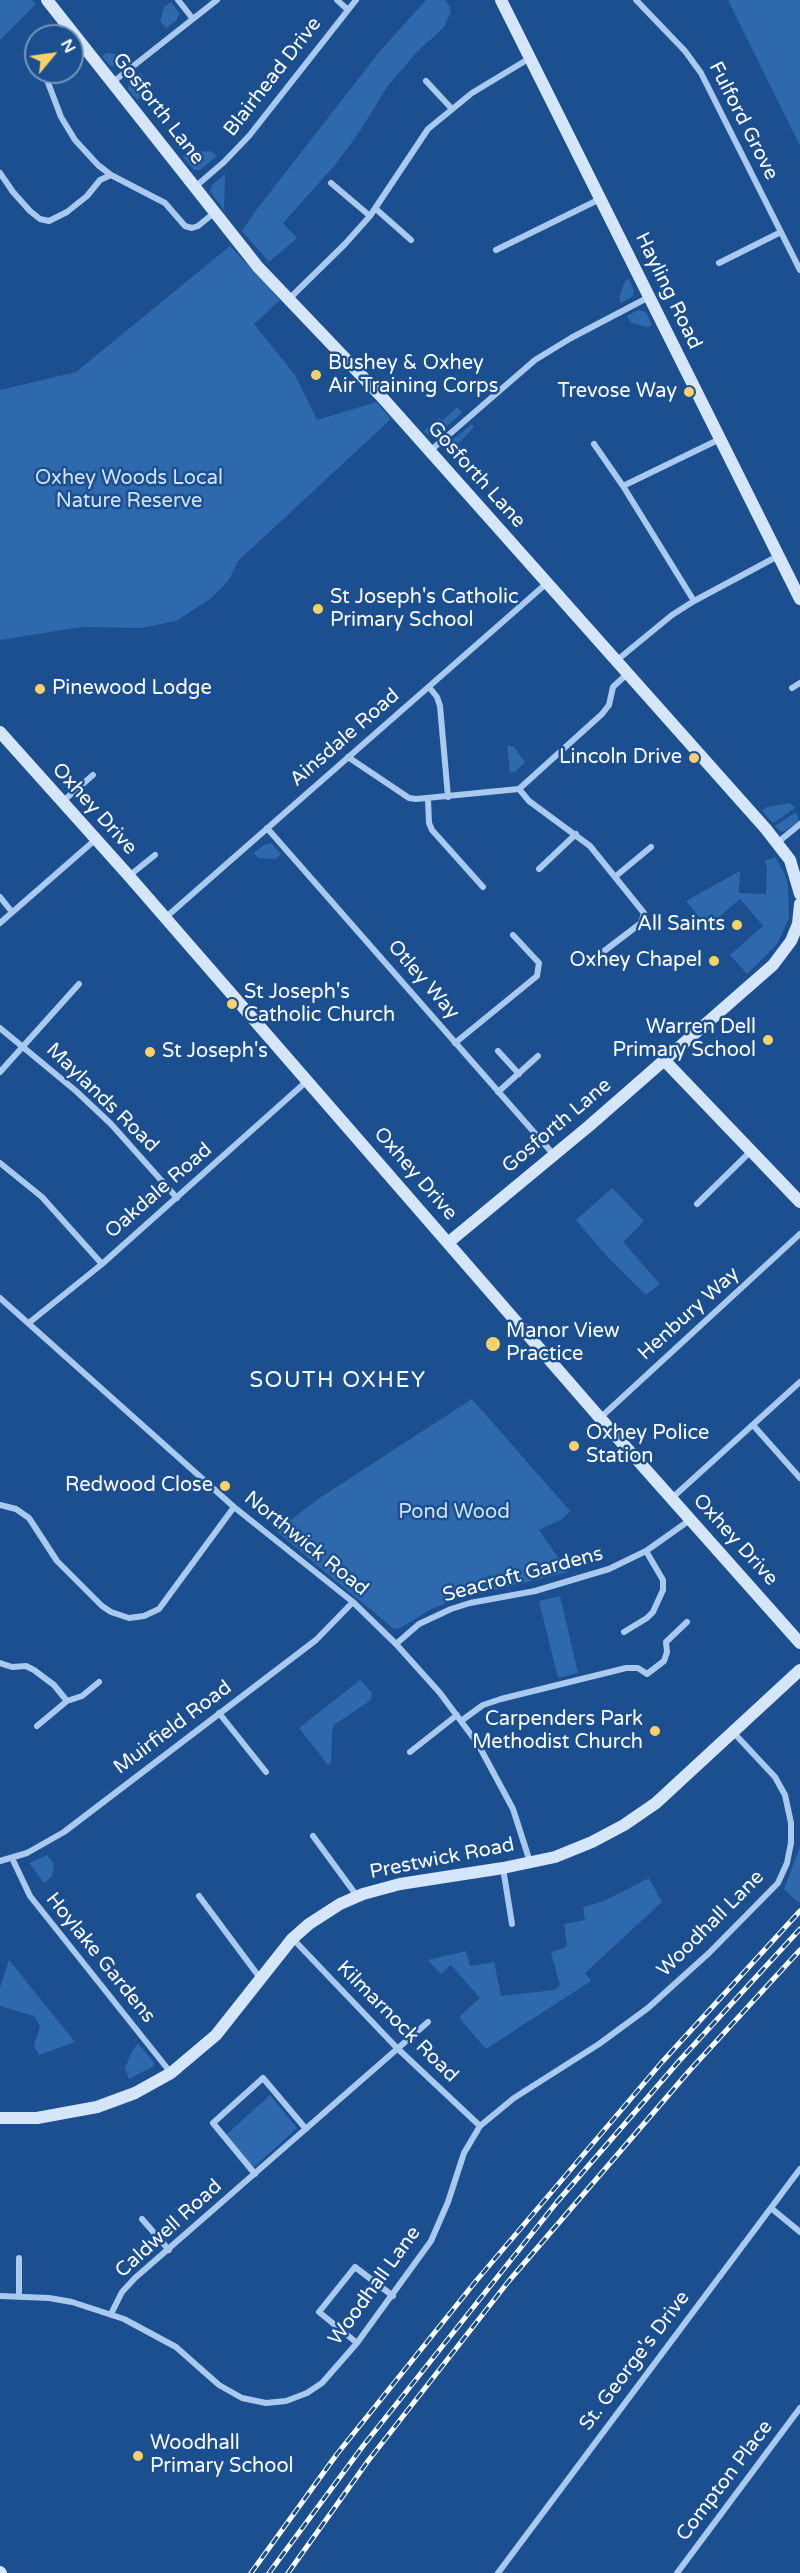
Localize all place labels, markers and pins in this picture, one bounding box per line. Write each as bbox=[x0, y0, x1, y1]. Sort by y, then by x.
place label: Bushey & Oxhey Air Training Corps bbox=[328, 352, 498, 399]
marker: Bushey & Oxhey Air Training Corps bbox=[309, 368, 323, 382]
place label: Trevose Way bbox=[557, 380, 677, 404]
marker: Trevose Way bbox=[682, 385, 696, 399]
place label: St Joseph's Catholic Primary School bbox=[330, 586, 519, 633]
marker: St Joseph's Catholic Primary School bbox=[311, 602, 325, 616]
place label: Pinewood Lodge bbox=[52, 677, 212, 701]
marker: Pinewood Lodge bbox=[33, 682, 47, 696]
place label: Lincoln Drive bbox=[559, 746, 682, 770]
marker: Lincoln Drive bbox=[687, 751, 701, 765]
place label: All Saints bbox=[637, 913, 725, 937]
marker: All Saints bbox=[730, 918, 744, 932]
place label: Oxhey Chapel bbox=[570, 949, 702, 973]
marker: Oxhey Chapel bbox=[707, 954, 721, 968]
place label: St Joseph's Catholic Church bbox=[244, 981, 395, 1028]
marker: St Joseph's Catholic Church bbox=[225, 997, 239, 1011]
place label: Warren Dell Primary School bbox=[612, 1016, 756, 1063]
marker: Warren Dell Primary School bbox=[761, 1033, 775, 1047]
place label: St Joseph's bbox=[162, 1040, 268, 1064]
marker: St Joseph's bbox=[143, 1045, 157, 1059]
place label: Manor View Practice bbox=[506, 1320, 619, 1367]
marker: Manor View Practice bbox=[484, 1335, 502, 1353]
place label: Oxhey Police Station bbox=[586, 1422, 709, 1469]
marker: Oxhey Police Station bbox=[567, 1439, 581, 1453]
place label: Redwood Close bbox=[65, 1474, 213, 1498]
marker: Redwood Close bbox=[218, 1479, 232, 1493]
place label: Carpenders Park Methodist Church bbox=[472, 1708, 643, 1755]
marker: Carpenders Park Methodist Church bbox=[648, 1724, 662, 1738]
place label: Woodhall Primary School bbox=[150, 2432, 294, 2479]
marker: Woodhall Primary School bbox=[131, 2449, 145, 2463]

